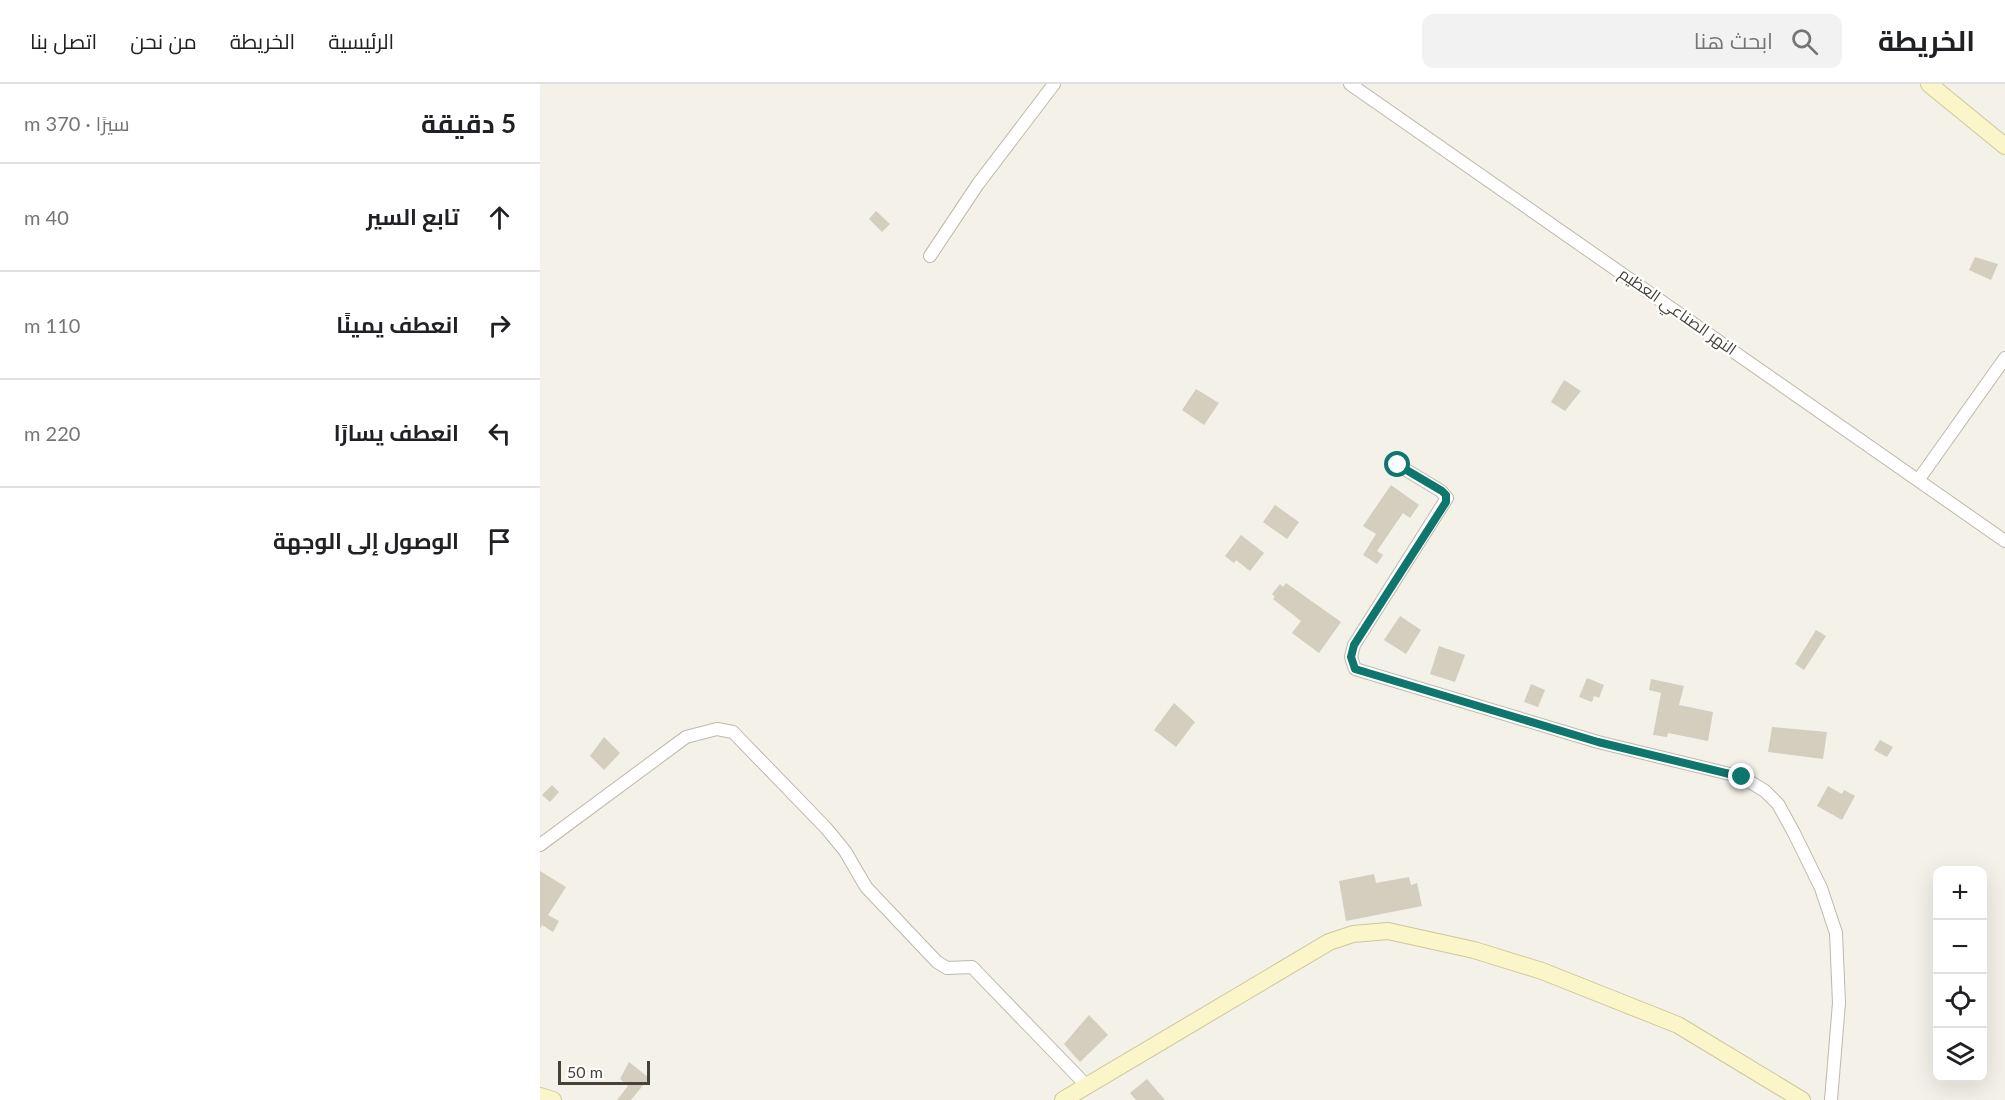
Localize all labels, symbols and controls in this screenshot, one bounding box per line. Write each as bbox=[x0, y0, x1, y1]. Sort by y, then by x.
search box bbox=[1422, 14, 1842, 68]
text: الخريطة bbox=[1878, 23, 1975, 57]
icon: search bbox=[1788, 25, 1821, 58]
text: ابحث هنا bbox=[1694, 27, 1773, 54]
text: اتصل بنا bbox=[30, 28, 97, 53]
text: من نحن bbox=[130, 28, 197, 53]
text: الخريطة bbox=[230, 28, 295, 53]
text: الرئيسية bbox=[328, 28, 394, 53]
text: 5 دقيقة bbox=[421, 107, 516, 139]
text: سيرًا · 370 m bbox=[24, 111, 130, 135]
icon: ahead bbox=[483, 201, 516, 234]
text: تابع السير bbox=[366, 203, 459, 230]
text: 40 m bbox=[24, 205, 69, 229]
street label: النهر الصناعي العظيم bbox=[1613, 263, 1740, 362]
icon: right bbox=[483, 309, 516, 342]
text: انعطف يمينًا bbox=[336, 311, 459, 338]
text: 110 m bbox=[24, 313, 80, 337]
icon: left bbox=[483, 417, 516, 450]
text: انعطف يسارًا bbox=[334, 419, 459, 446]
text: 220 m bbox=[24, 421, 80, 445]
route start bbox=[1384, 451, 1410, 477]
icon: arrive bbox=[483, 525, 516, 558]
text: الوصول إلى الوجهة bbox=[273, 527, 459, 554]
route end bbox=[1728, 763, 1754, 789]
map controls bbox=[1933, 866, 1987, 1082]
button: + bbox=[1933, 866, 1987, 920]
button: − bbox=[1933, 920, 1987, 974]
button: locate bbox=[1933, 974, 1987, 1028]
button: layers bbox=[1933, 1028, 1987, 1082]
scale bar bbox=[558, 1058, 650, 1086]
text: 50 m bbox=[567, 1062, 603, 1081]

